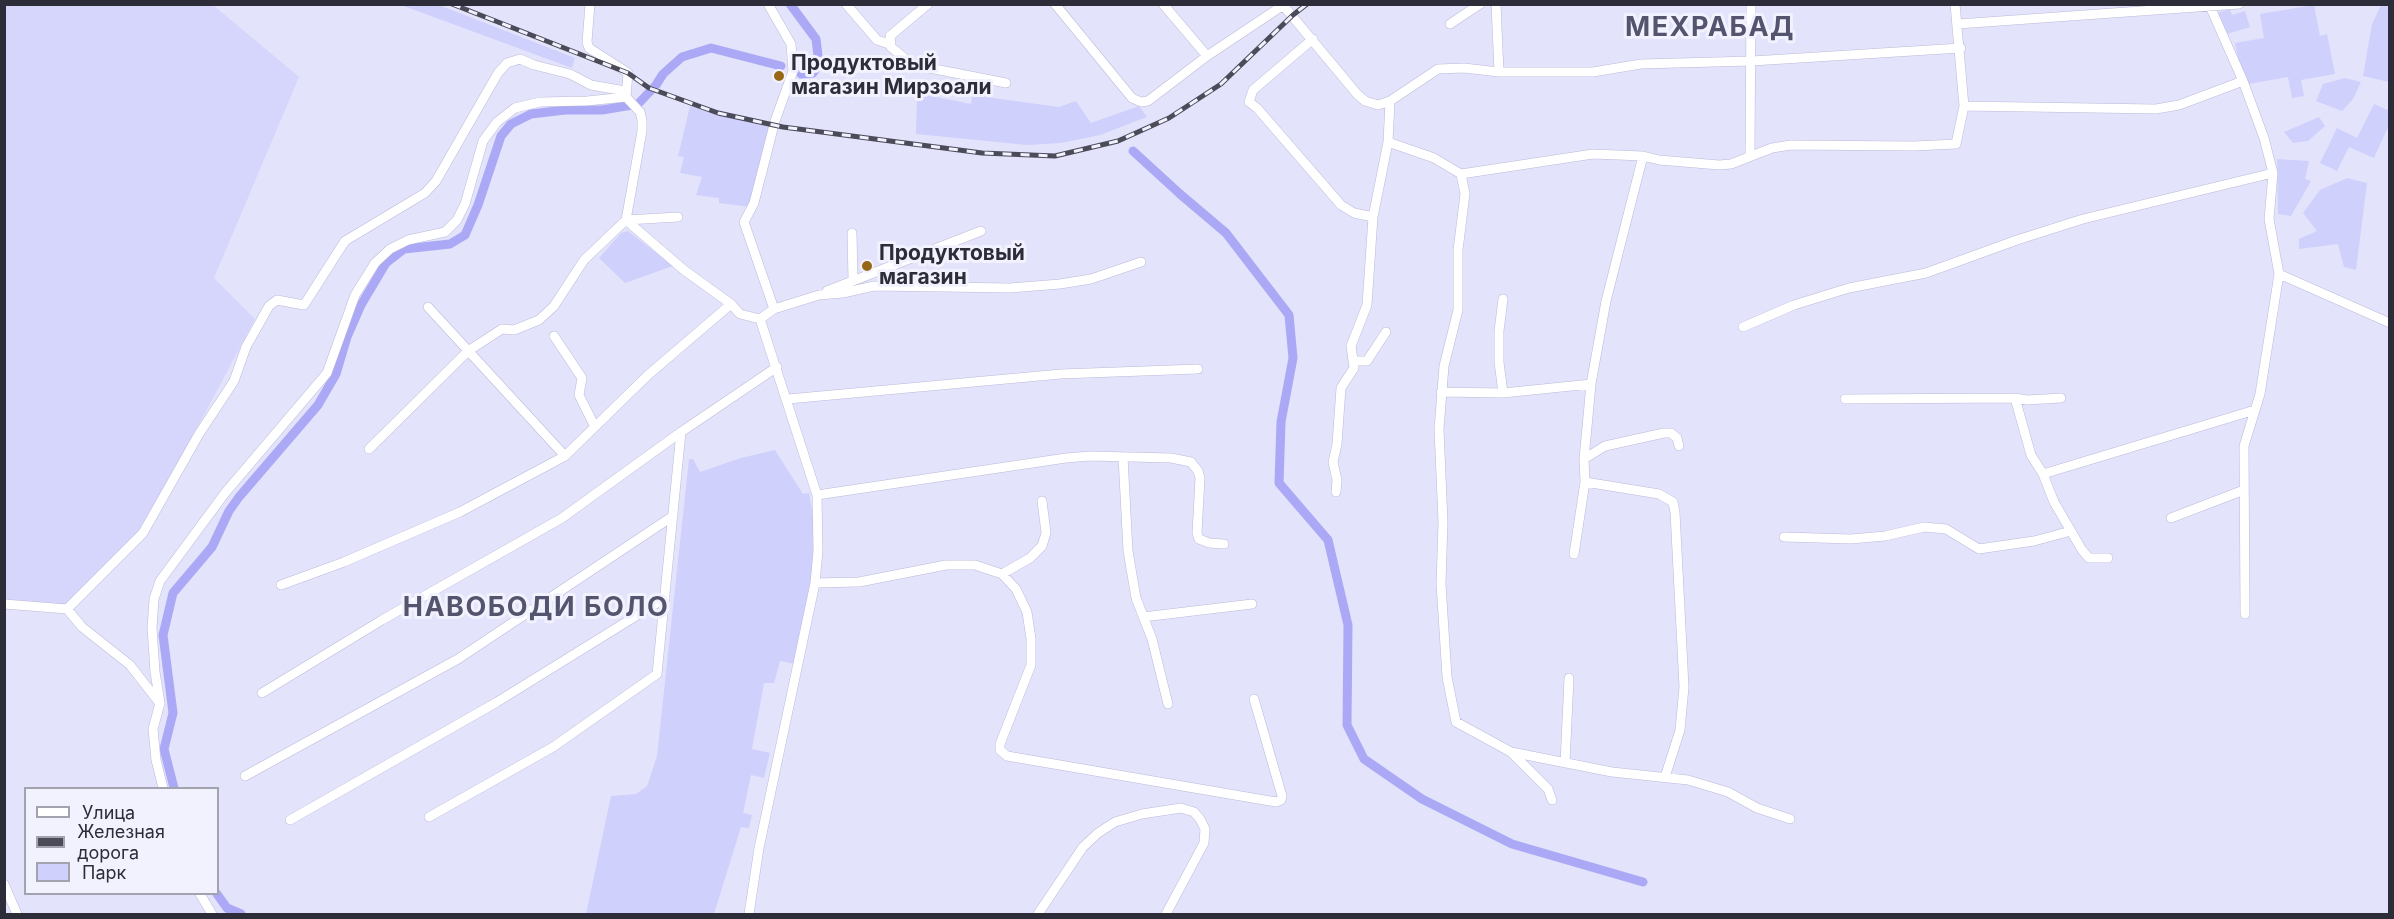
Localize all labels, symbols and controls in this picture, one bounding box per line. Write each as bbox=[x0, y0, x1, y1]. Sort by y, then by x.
district label: МЕХРАБАД bbox=[1625, 12, 1795, 44]
place label: Продуктовый магазин Мирзоали bbox=[791, 51, 991, 101]
marker: Продуктовый магазин Мирзоали bbox=[772, 69, 786, 83]
place label: Продуктовый магазин bbox=[879, 241, 1025, 291]
marker: Продуктовый магазин bbox=[860, 259, 874, 273]
district label: НАВОБОДИ БОЛО bbox=[403, 592, 669, 624]
legend bbox=[24, 787, 219, 895]
text: Улица bbox=[82, 802, 135, 823]
text: Железная дорога bbox=[77, 821, 165, 863]
text: Парк bbox=[82, 862, 126, 883]

